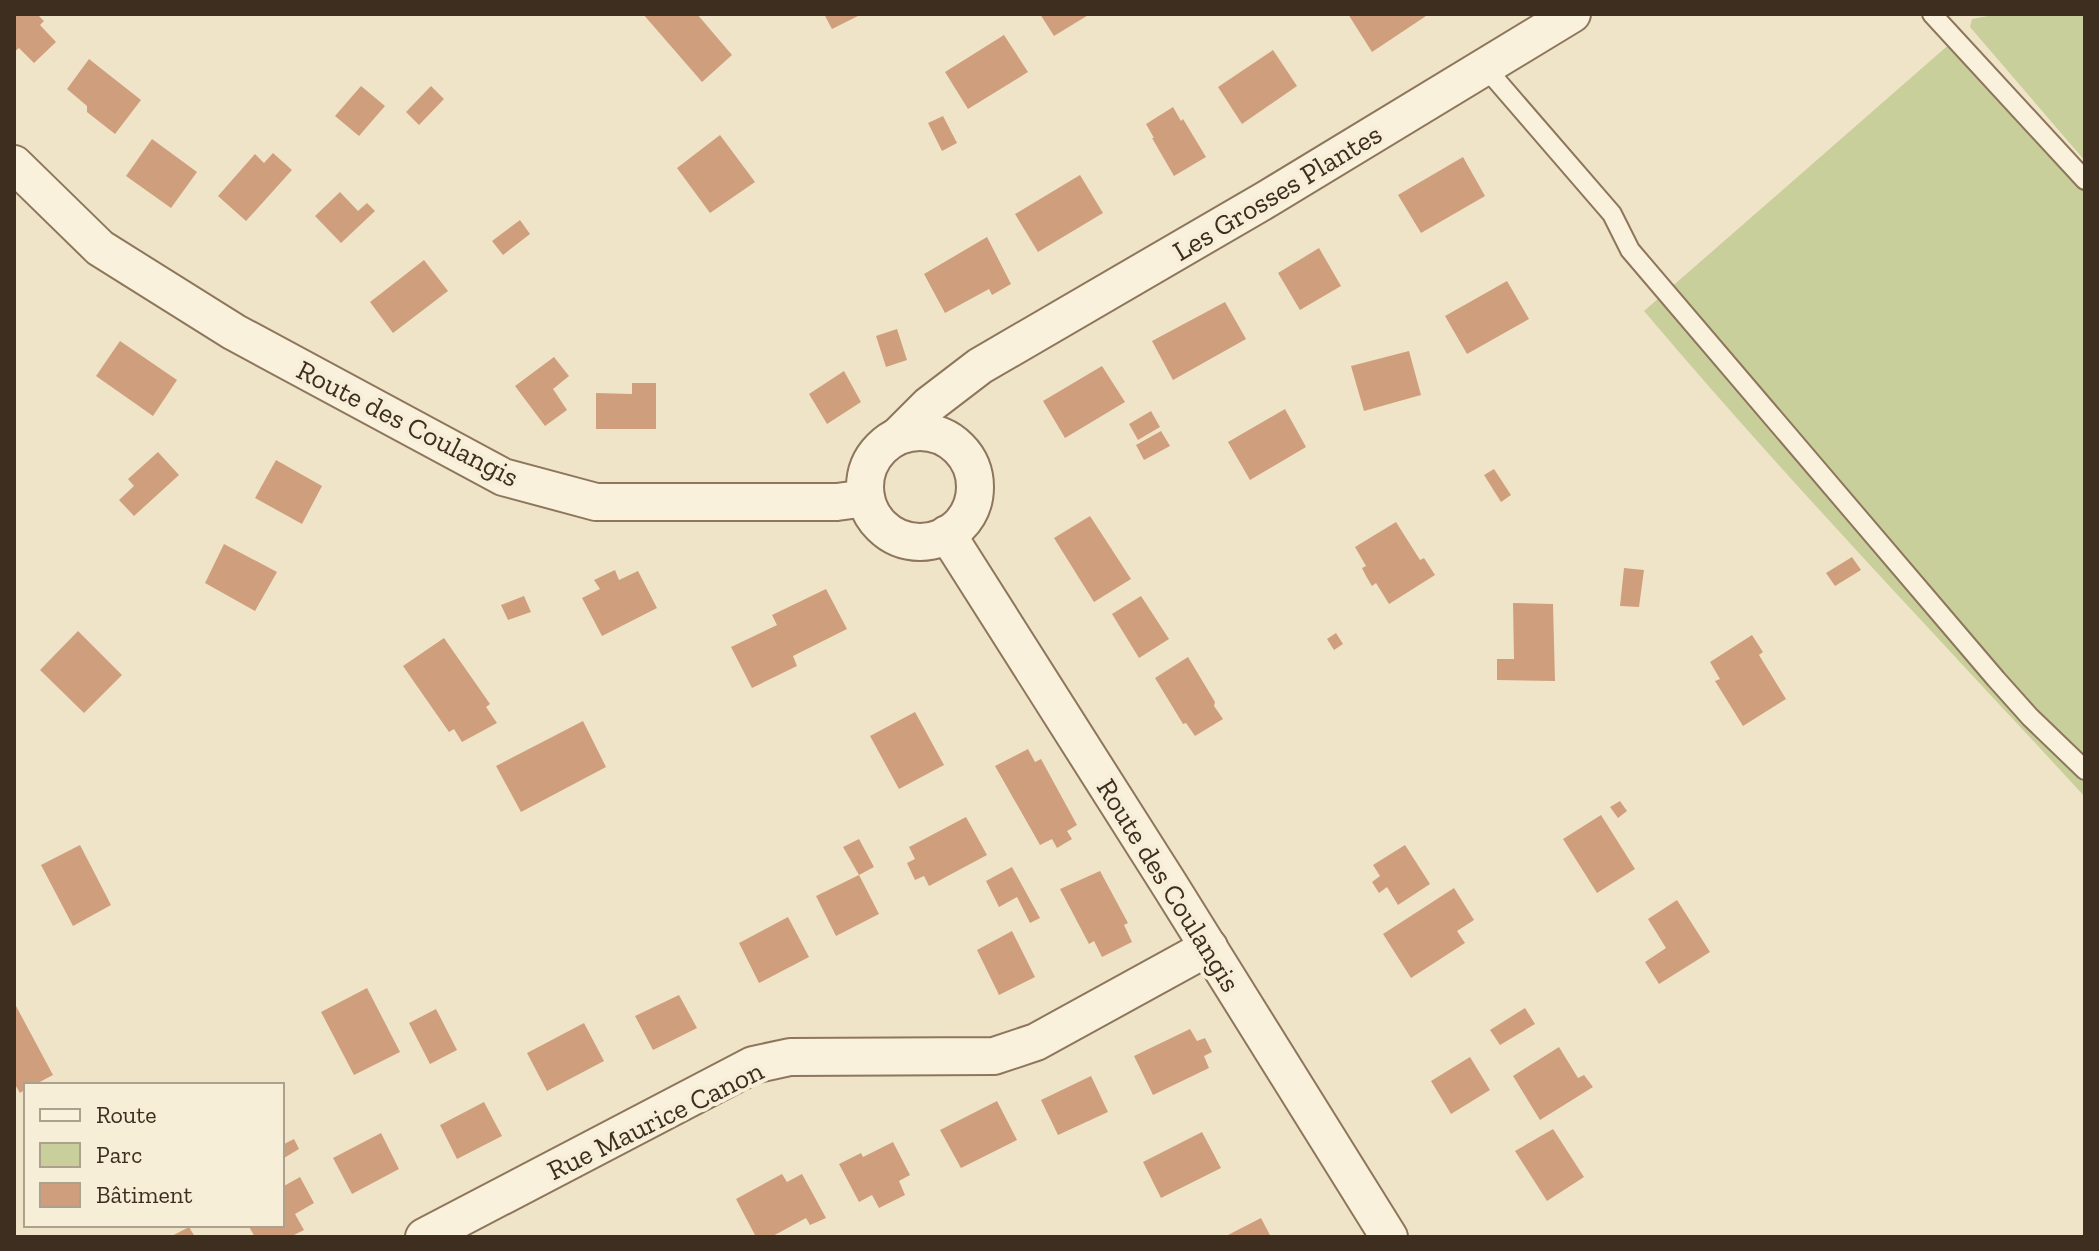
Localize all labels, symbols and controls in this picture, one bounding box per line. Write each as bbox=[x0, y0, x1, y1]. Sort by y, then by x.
street label: Les Grosses Plantes bbox=[1167, 117, 1388, 268]
street label: Route des Coulangis bbox=[291, 353, 524, 494]
street label: Route des Coulangis bbox=[1090, 773, 1247, 998]
street label: Rue Maurice Canon bbox=[542, 1054, 769, 1187]
legend bbox=[24, 1083, 284, 1227]
text: Route bbox=[96, 1100, 156, 1129]
text: Parc bbox=[96, 1140, 142, 1169]
text: Bâtiment bbox=[96, 1180, 192, 1209]

